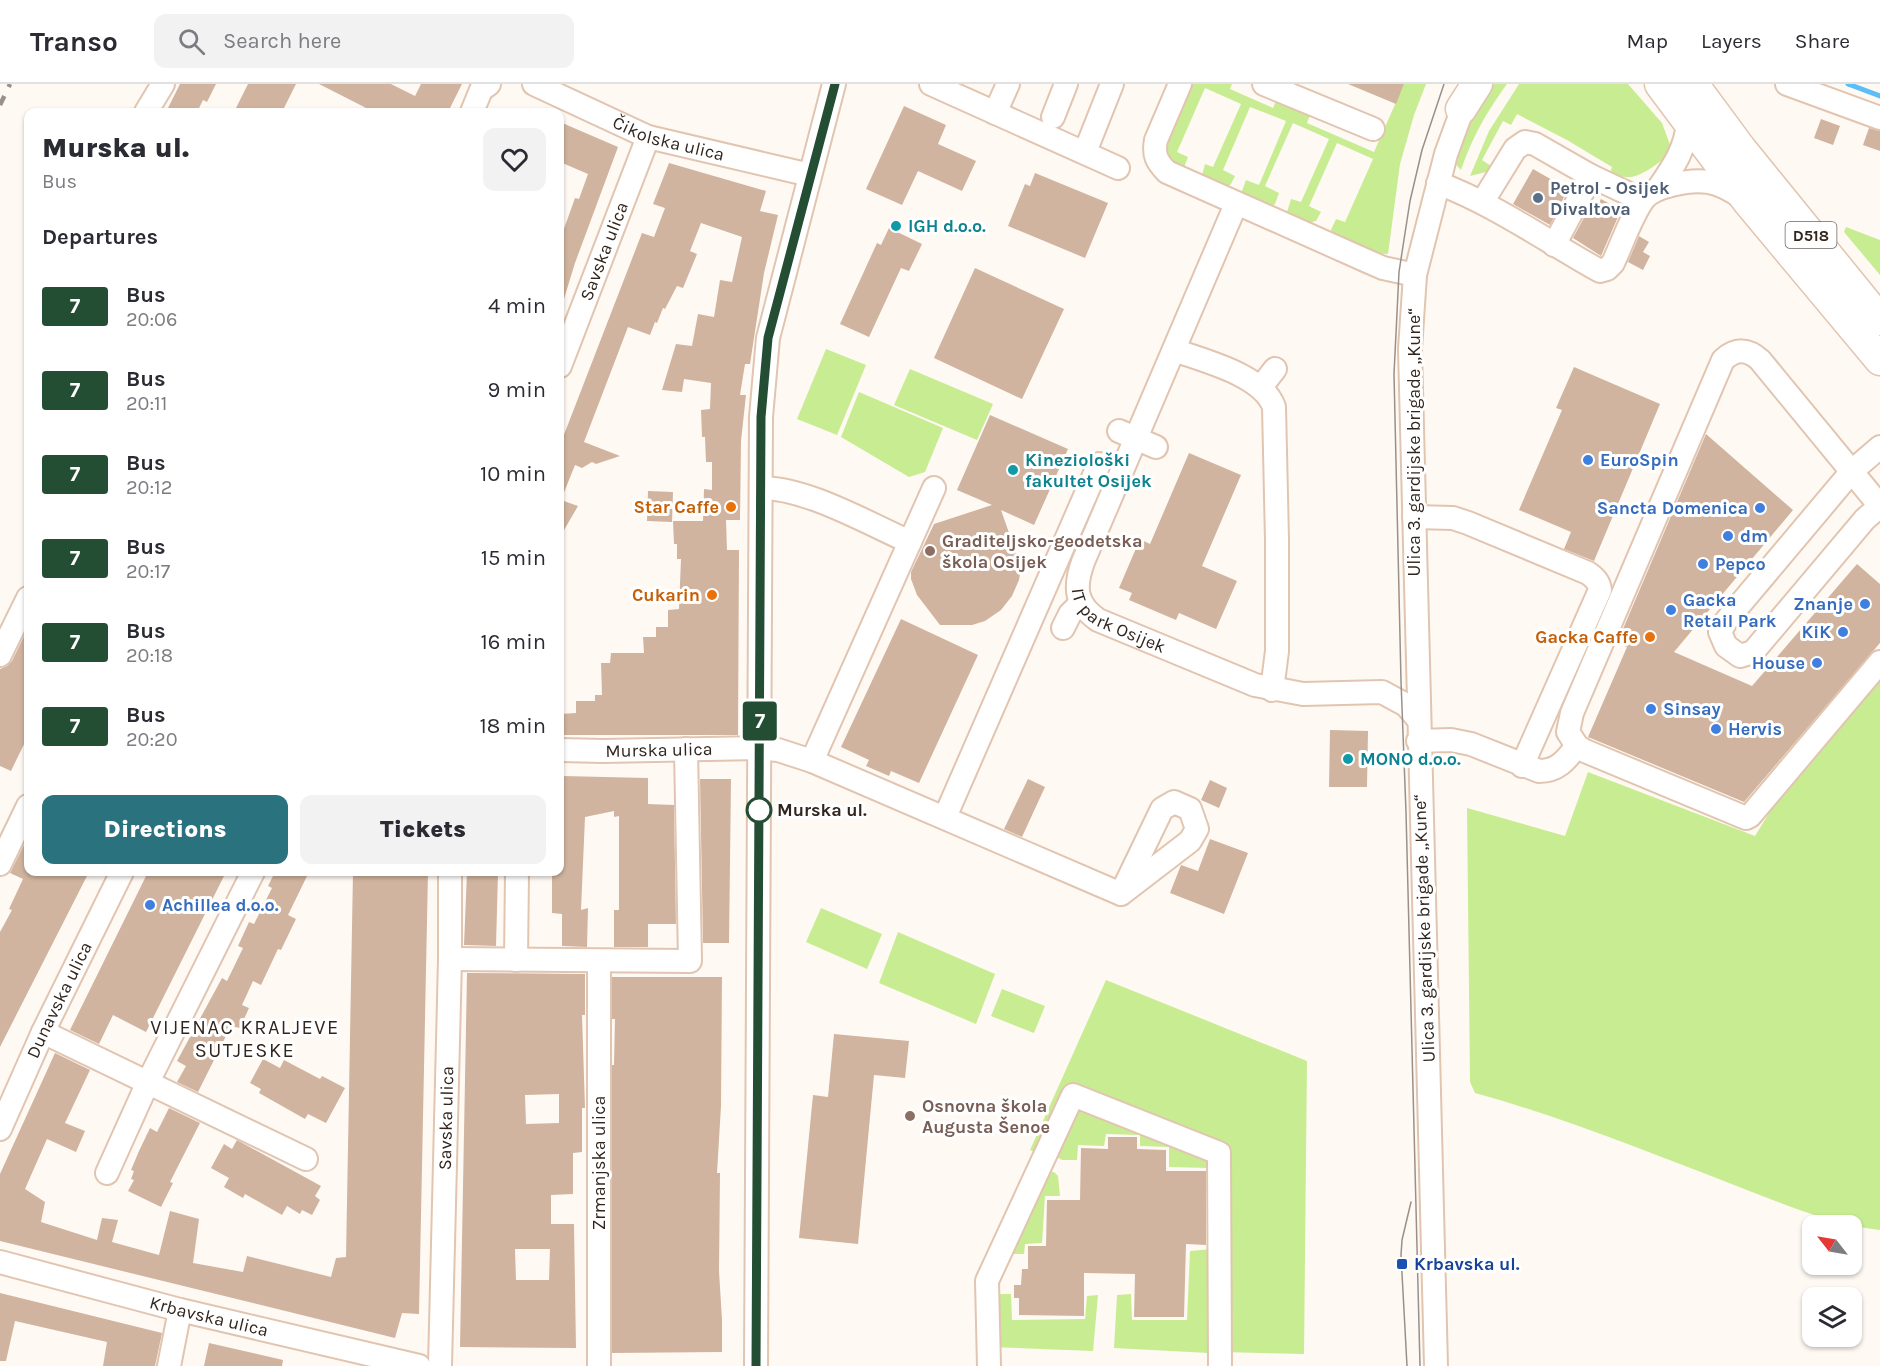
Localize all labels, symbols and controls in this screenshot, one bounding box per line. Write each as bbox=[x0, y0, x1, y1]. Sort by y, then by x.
search box bbox=[154, 14, 574, 68]
text: Transo bbox=[30, 25, 118, 58]
icon: search bbox=[175, 25, 208, 58]
text: Search here bbox=[223, 28, 341, 54]
text: Map bbox=[1626, 29, 1668, 53]
text: Layers bbox=[1701, 29, 1762, 53]
text: Share bbox=[1795, 29, 1850, 53]
street label: Čikolska ulica bbox=[609, 111, 727, 166]
button: heart bbox=[483, 128, 546, 191]
text: Murska ul. bbox=[42, 131, 189, 164]
text: Bus bbox=[42, 170, 77, 193]
place label: Petrol - Osijek Divaltova bbox=[1550, 177, 1670, 220]
marker: Petrol - Osijek Divaltova bbox=[1531, 191, 1545, 205]
street label: Savska ulica bbox=[575, 199, 633, 304]
place label: IGH d.o.o. bbox=[908, 215, 986, 237]
marker: IGH d.o.o. bbox=[889, 219, 903, 233]
road number: D518 bbox=[1786, 222, 1836, 248]
text: Departures bbox=[42, 224, 158, 250]
text: Bus bbox=[126, 282, 166, 308]
text: 4 min bbox=[488, 293, 546, 319]
text: 7 bbox=[70, 294, 80, 318]
text: 20:06 bbox=[126, 308, 177, 331]
street label: Ulica 3. gardijske brigade „Kune“ bbox=[1403, 308, 1425, 576]
text: Bus bbox=[126, 366, 166, 392]
text: 9 min bbox=[488, 377, 546, 403]
text: 7 bbox=[70, 378, 80, 402]
text: 20:11 bbox=[126, 392, 167, 415]
place label: Kineziološki fakultet Osijek bbox=[1025, 449, 1152, 492]
place label: EuroSpin bbox=[1600, 449, 1679, 471]
text: Bus bbox=[126, 450, 166, 476]
marker: EuroSpin bbox=[1581, 453, 1595, 467]
text: 10 min bbox=[480, 461, 546, 487]
text: 7 bbox=[70, 462, 80, 486]
marker: Kineziološki fakultet Osijek bbox=[1006, 463, 1020, 477]
text: 20:12 bbox=[126, 476, 172, 499]
place label: Star Caffe bbox=[634, 496, 719, 518]
place label: Sancta Domenica bbox=[1597, 497, 1748, 519]
marker: Star Caffe bbox=[724, 500, 738, 514]
marker: Sancta Domenica bbox=[1753, 501, 1767, 515]
place label: dm bbox=[1740, 525, 1768, 547]
marker: dm bbox=[1721, 529, 1735, 543]
place label: Graditeljsko-geodetska škola Osijek bbox=[942, 530, 1143, 573]
text: Bus bbox=[126, 534, 166, 560]
marker: Graditeljsko-geodetska škola Osijek bbox=[923, 544, 937, 558]
text: 15 min bbox=[481, 545, 546, 571]
text: 7 bbox=[70, 546, 80, 570]
place label: Pepco bbox=[1715, 553, 1766, 575]
marker: Pepco bbox=[1696, 557, 1710, 571]
text: 20:17 bbox=[126, 560, 170, 583]
place label: Cukarin bbox=[632, 584, 700, 606]
street label: IT park Osijek bbox=[1067, 587, 1169, 658]
marker: Cukarin bbox=[705, 588, 719, 602]
place label: Gacka Retail Park bbox=[1683, 589, 1777, 632]
place label: Znanje bbox=[1793, 593, 1853, 615]
marker: Znanje bbox=[1858, 597, 1872, 611]
marker: Gacka Retail Park bbox=[1664, 603, 1678, 617]
text: Bus bbox=[126, 618, 166, 644]
place label: KiK bbox=[1802, 621, 1831, 643]
marker: KiK bbox=[1836, 625, 1850, 639]
place label: Gacka Caffe bbox=[1535, 626, 1638, 648]
text: 16 min bbox=[480, 629, 546, 655]
text: 7 bbox=[70, 630, 80, 654]
marker: Gacka Caffe bbox=[1643, 630, 1657, 644]
text: 20:18 bbox=[126, 644, 173, 667]
place label: House bbox=[1752, 652, 1805, 674]
marker: House bbox=[1810, 656, 1824, 670]
place label: Sinsay bbox=[1663, 698, 1721, 720]
text: Bus bbox=[126, 702, 166, 728]
line badge: 7 bbox=[740, 702, 780, 740]
marker: Sinsay bbox=[1644, 702, 1658, 716]
text: 7 bbox=[755, 709, 765, 733]
text: 18 min bbox=[480, 713, 546, 739]
text: 7 bbox=[70, 714, 80, 738]
place label: Hervis bbox=[1728, 718, 1782, 740]
marker: Hervis bbox=[1709, 722, 1723, 736]
text: 20:20 bbox=[126, 728, 178, 751]
street label: Murska ulica bbox=[605, 738, 713, 762]
place label: MONO d.o.o. bbox=[1360, 748, 1461, 770]
marker: MONO d.o.o. bbox=[1341, 752, 1355, 766]
street label: Ulica 3. gardijske brigade „Kune“ bbox=[1408, 793, 1440, 1063]
button: Directions bbox=[42, 795, 288, 864]
button: Tickets bbox=[300, 795, 546, 864]
marker: Murska ul. bbox=[746, 797, 772, 823]
place label: Murska ul. bbox=[777, 799, 867, 821]
place label: Achillea d.o.o. bbox=[162, 894, 279, 916]
marker: Achillea d.o.o. bbox=[143, 898, 157, 912]
street label: Dunavska ulica bbox=[22, 938, 97, 1062]
district label: VIJENAC KRALJEVE SUTJESKE bbox=[150, 1016, 340, 1062]
street label: Savska ulica bbox=[434, 1066, 458, 1170]
place label: Osnovna škola Augusta Šenoe bbox=[922, 1095, 1050, 1138]
street label: Zrmanjska ulica bbox=[588, 1096, 610, 1230]
marker: Osnovna škola Augusta Šenoe bbox=[903, 1109, 917, 1123]
north arrow bbox=[1802, 1215, 1862, 1275]
map controls bbox=[1802, 1215, 1862, 1347]
place label: Krbavska ul. bbox=[1414, 1253, 1520, 1275]
marker: Krbavska ul. bbox=[1395, 1257, 1409, 1271]
button: layers bbox=[1802, 1287, 1862, 1347]
street label: Krbavska ulica bbox=[147, 1291, 271, 1341]

